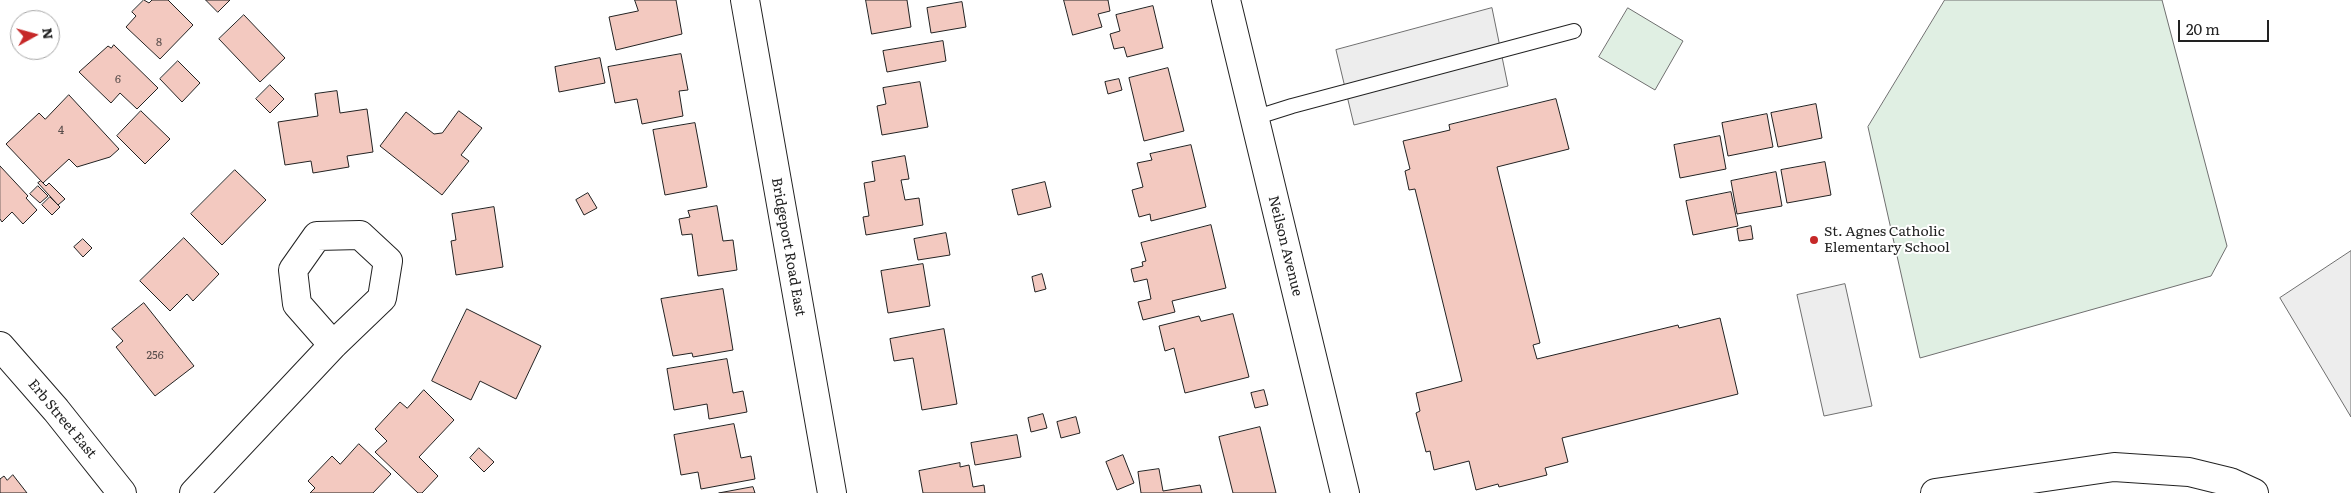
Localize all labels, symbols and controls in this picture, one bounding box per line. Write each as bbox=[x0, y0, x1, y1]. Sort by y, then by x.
north arrow bbox=[10, 10, 60, 60]
scale bar bbox=[2181, 10, 2272, 42]
text: 20 m bbox=[2186, 17, 2220, 40]
text: N bbox=[38, 26, 60, 40]
house number: 8 bbox=[156, 36, 162, 50]
house number: 6 bbox=[115, 73, 121, 87]
house number: 4 bbox=[58, 124, 64, 138]
street label: Bridgeport Road East bbox=[768, 176, 808, 318]
street label: Neilson Avenue bbox=[1264, 194, 1306, 298]
place label: St. Agnes Catholic Elementary School bbox=[1824, 224, 1950, 256]
marker: St. Agnes Catholic Elementary School bbox=[1808, 234, 1820, 246]
house number: 256 bbox=[146, 349, 164, 363]
street label: Erb Street East bbox=[24, 376, 100, 462]

